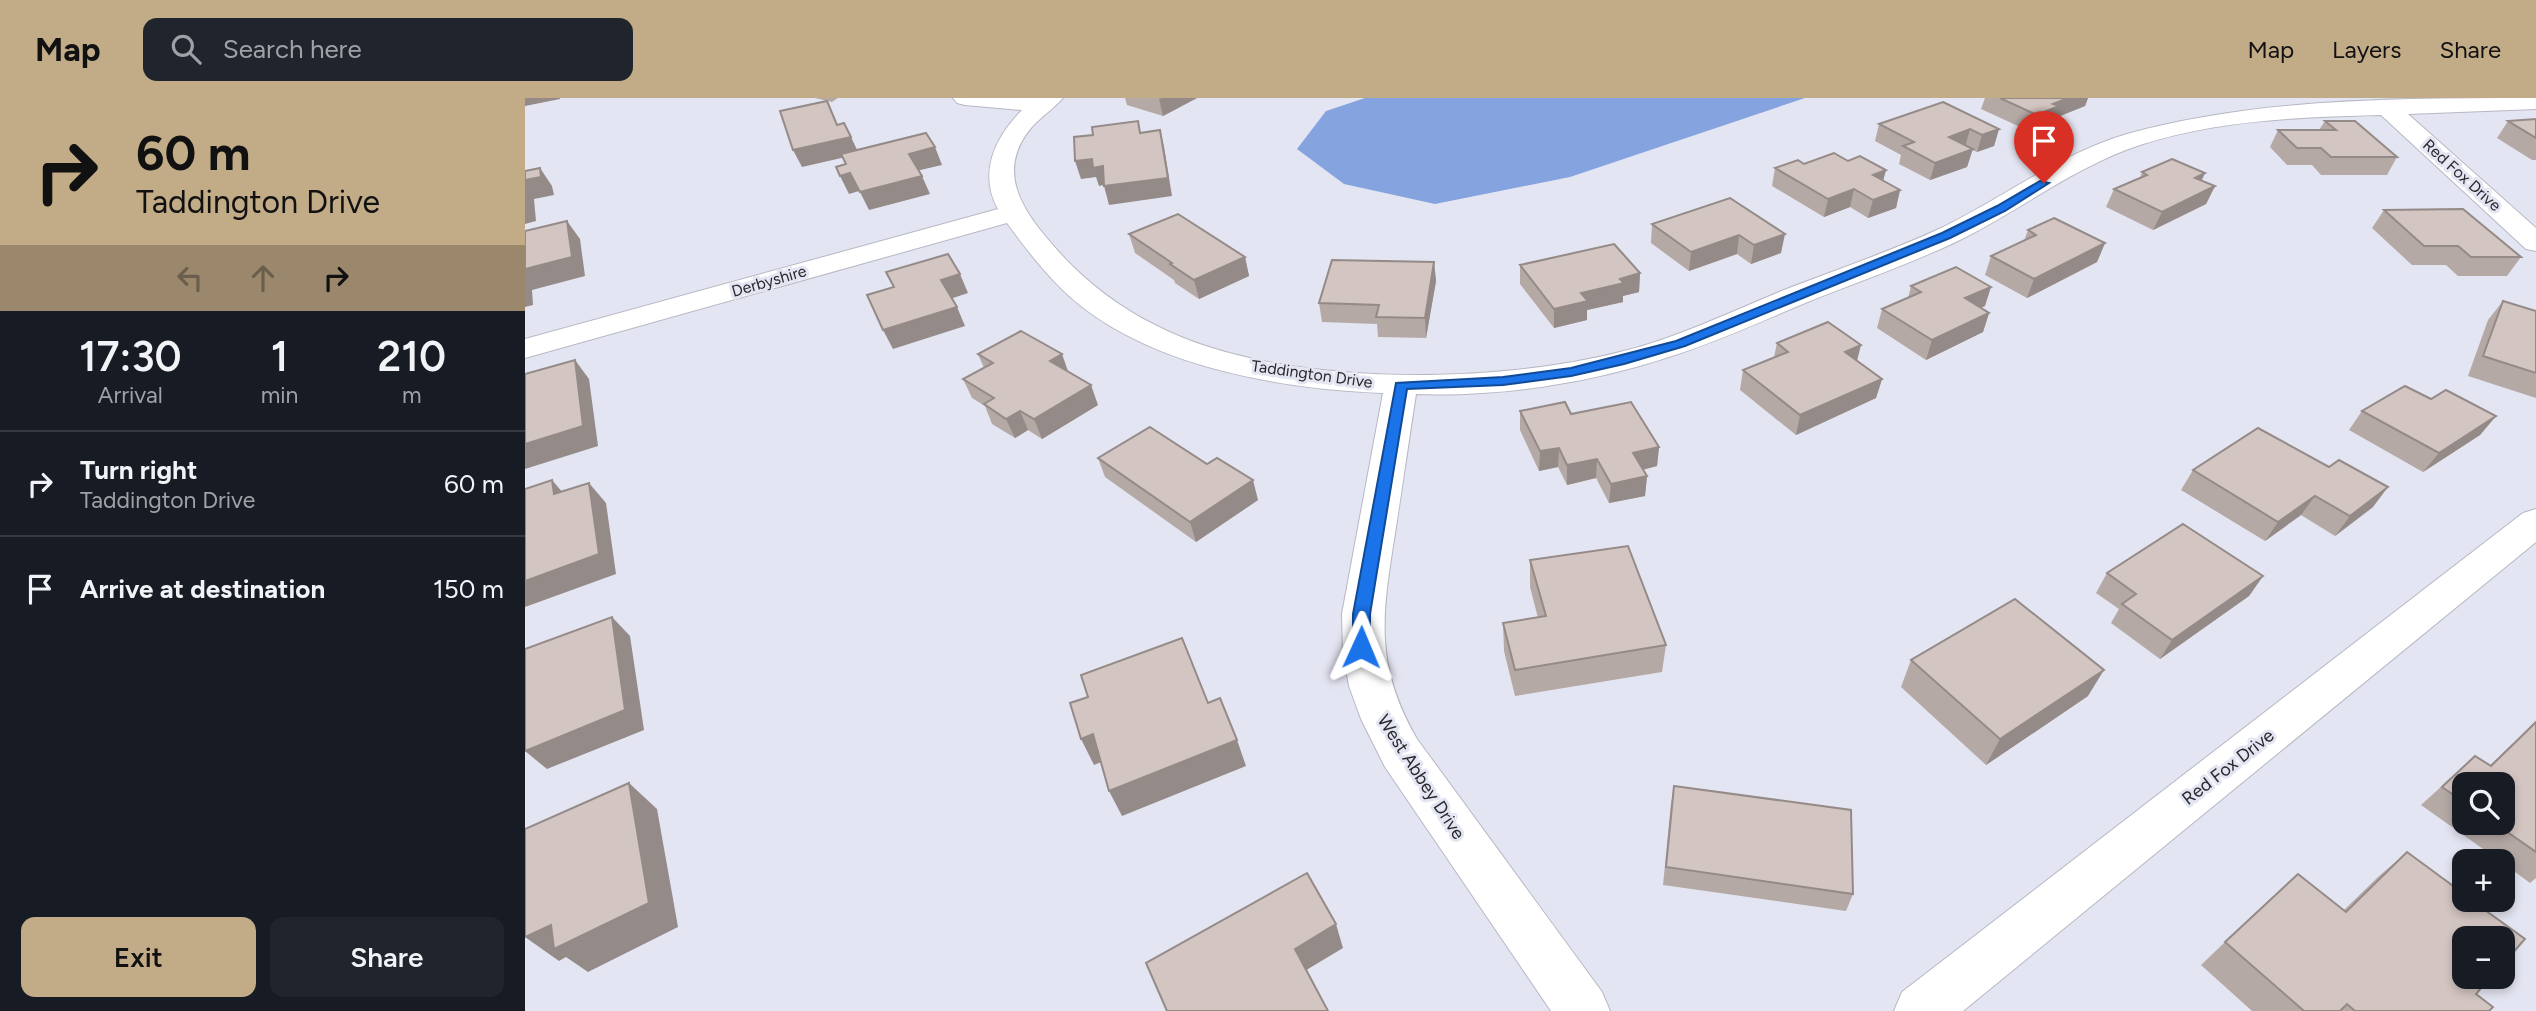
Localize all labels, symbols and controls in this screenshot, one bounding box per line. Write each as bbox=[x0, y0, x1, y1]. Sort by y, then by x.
search box bbox=[143, 18, 633, 81]
text: Map bbox=[35, 30, 101, 69]
icon: search bbox=[167, 30, 205, 68]
text: Search here bbox=[223, 33, 362, 65]
text: Map bbox=[2247, 35, 2294, 64]
text: Layers bbox=[2332, 35, 2401, 64]
text: Share bbox=[2439, 35, 2501, 64]
pin bbox=[2014, 111, 2074, 183]
icon: arrive bbox=[2025, 122, 2063, 160]
text: 60 m bbox=[136, 123, 251, 182]
icon: right bbox=[21, 126, 112, 217]
street label: Red Fox Drive bbox=[2419, 135, 2505, 215]
text: Taddington Drive bbox=[136, 183, 380, 221]
icon: left bbox=[171, 259, 209, 297]
icon: ahead bbox=[244, 259, 282, 297]
icon: right bbox=[317, 259, 355, 297]
street label: Derbyshire bbox=[729, 261, 809, 301]
text: 17:30 bbox=[79, 331, 182, 382]
text: 1 bbox=[271, 331, 288, 382]
text: 210 bbox=[377, 331, 446, 382]
street label: Taddington Drive bbox=[1250, 356, 1374, 392]
text: Arrival bbox=[98, 381, 163, 409]
text: min bbox=[261, 381, 298, 409]
text: m bbox=[402, 381, 421, 409]
text: Turn right bbox=[80, 454, 197, 486]
icon: right bbox=[21, 465, 59, 503]
text: 60 m bbox=[444, 468, 504, 500]
text: Taddington Drive bbox=[80, 486, 255, 514]
icon: arrive bbox=[21, 570, 59, 608]
text: Arrive at destination bbox=[80, 573, 325, 605]
text: 150 m bbox=[433, 573, 504, 605]
position arrow bbox=[1324, 610, 1398, 684]
street label: West Abbey Drive bbox=[1372, 710, 1470, 844]
street label: Red Fox Drive bbox=[2178, 724, 2279, 810]
map controls bbox=[2452, 772, 2515, 989]
button: search bbox=[2452, 772, 2515, 835]
button: + bbox=[2452, 849, 2515, 912]
button: Exit bbox=[21, 917, 256, 997]
button: Share bbox=[270, 917, 504, 997]
button: − bbox=[2452, 926, 2515, 989]

